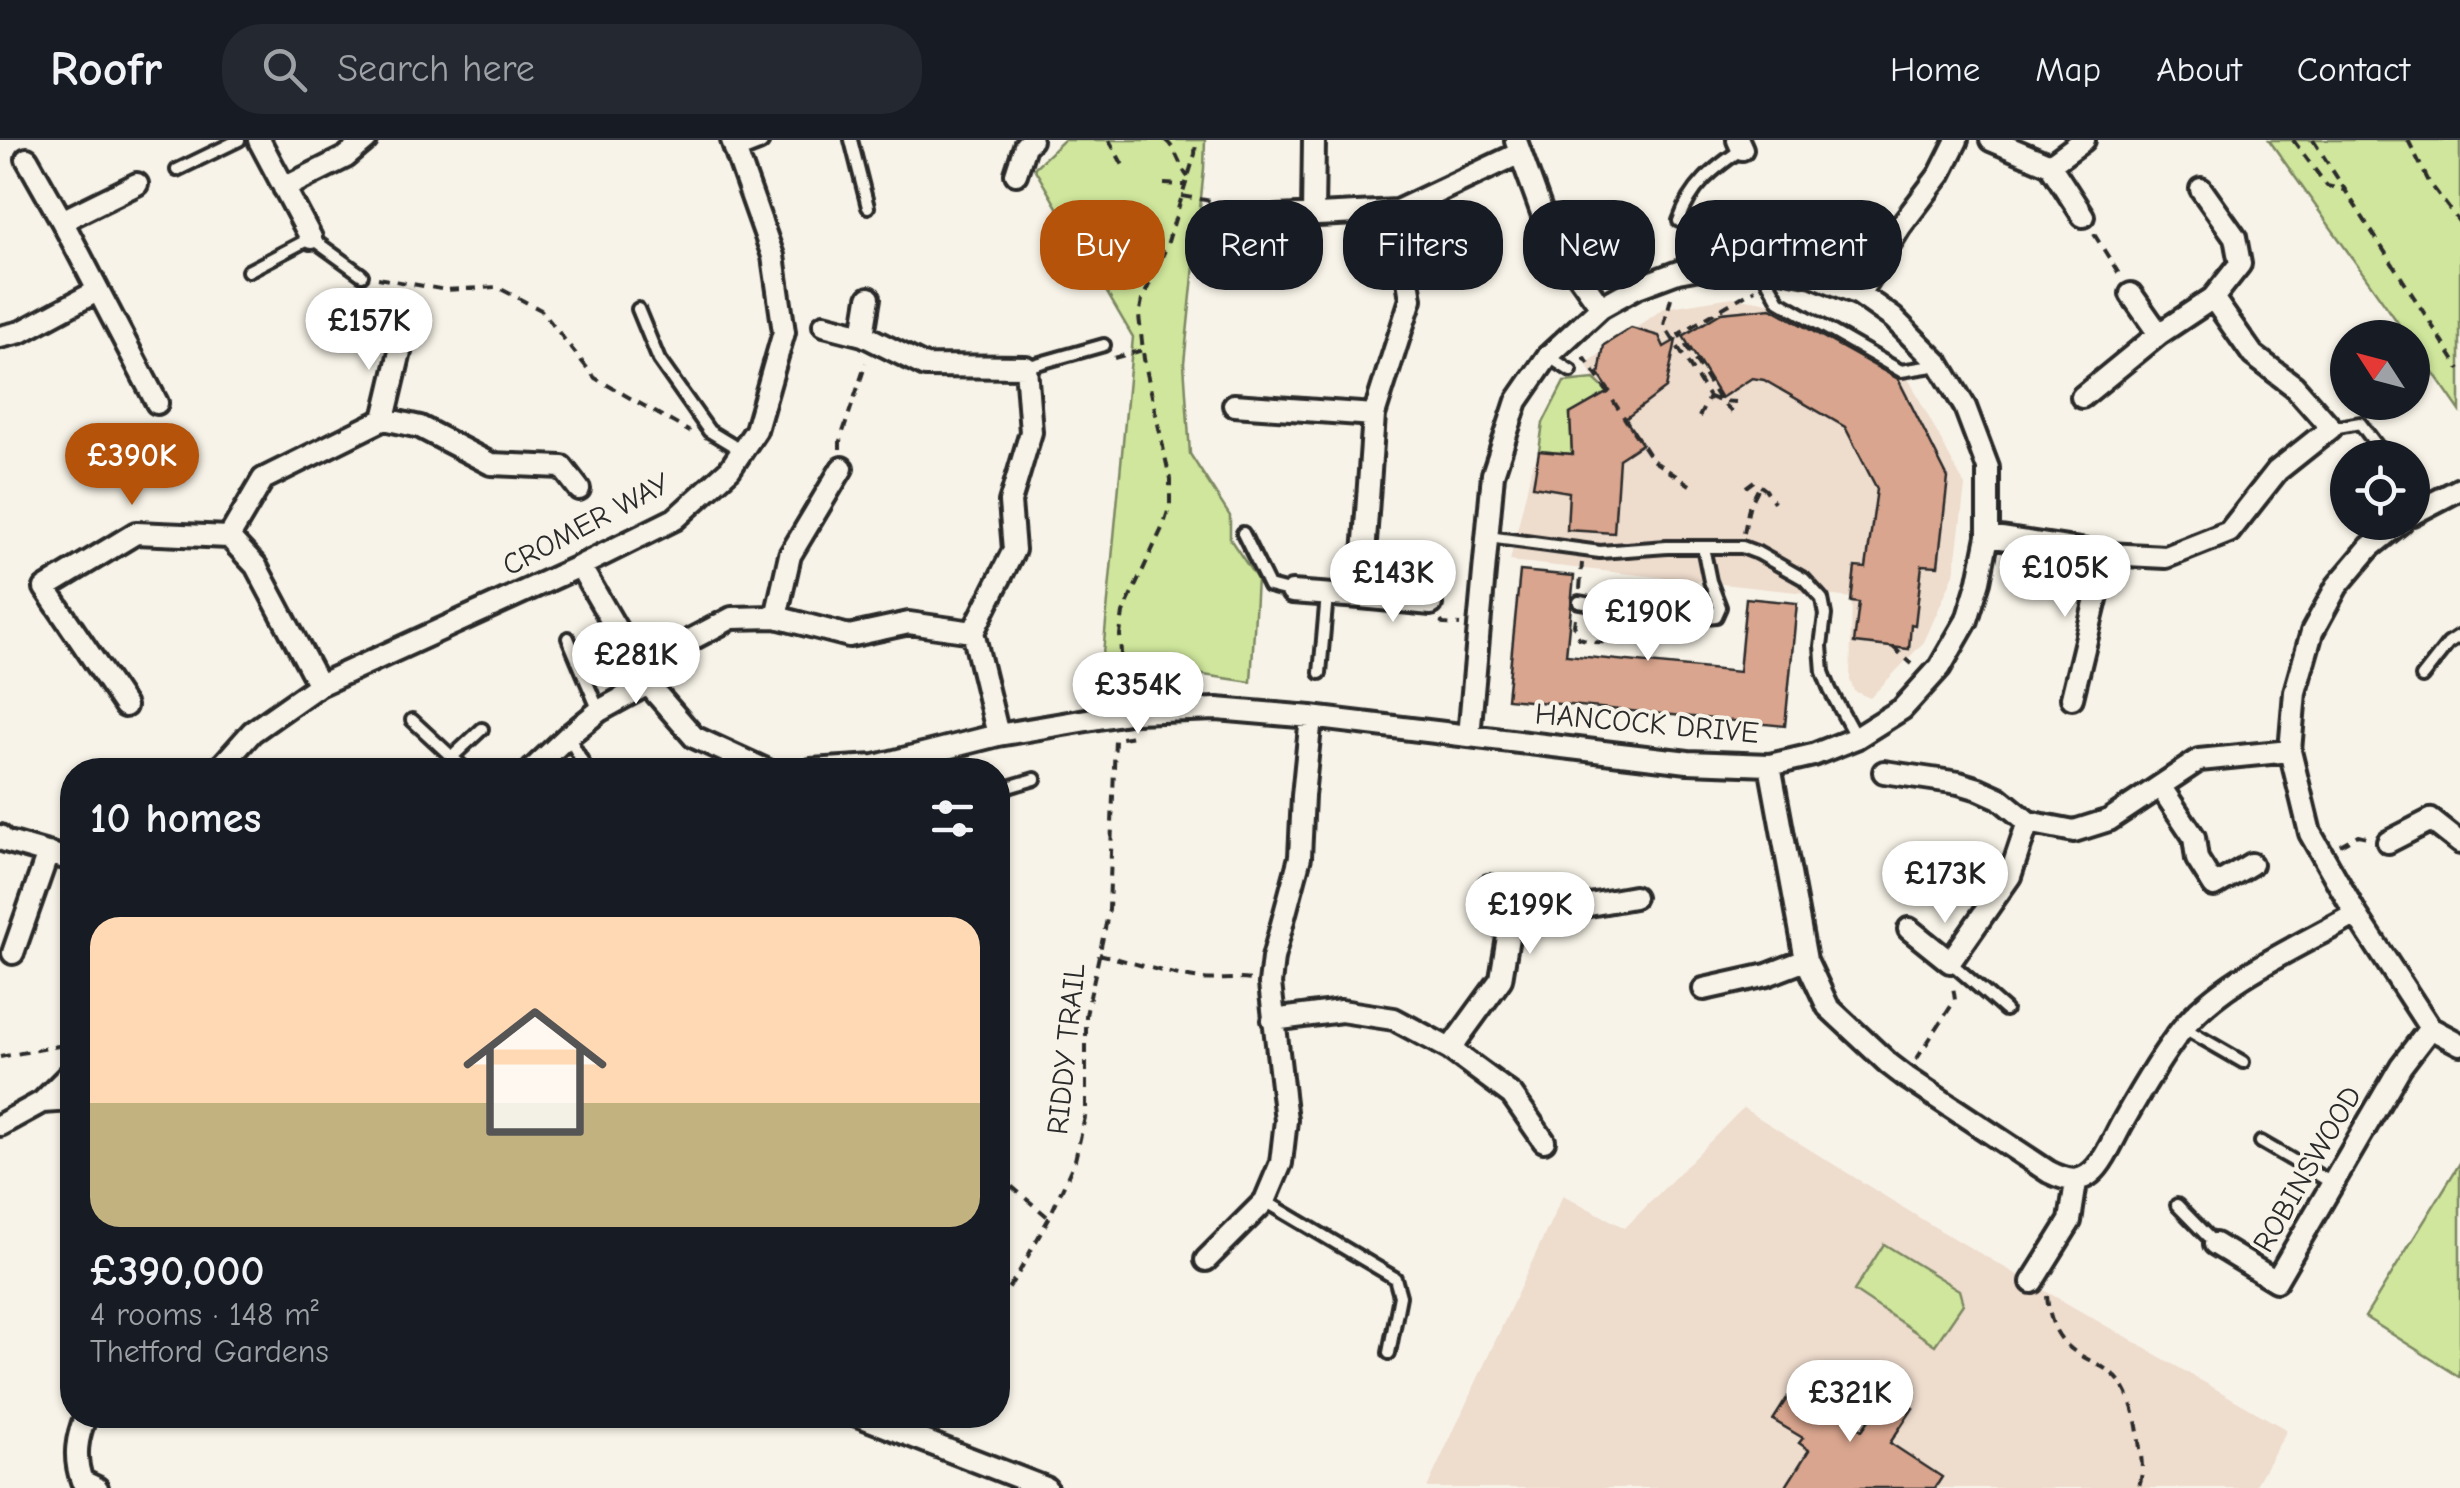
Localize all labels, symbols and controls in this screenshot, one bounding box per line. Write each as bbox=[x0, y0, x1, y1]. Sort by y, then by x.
search box bbox=[222, 24, 922, 114]
text: Roofr bbox=[50, 42, 162, 97]
icon: search bbox=[257, 42, 312, 97]
text: Search here bbox=[337, 47, 535, 91]
text: Home bbox=[1890, 49, 1980, 90]
text: Map bbox=[2035, 49, 2101, 90]
text: About bbox=[2156, 49, 2242, 90]
text: Contact bbox=[2297, 49, 2410, 90]
chip: Buy bbox=[1040, 200, 1165, 290]
chip: Rent bbox=[1185, 200, 1323, 290]
chip: Filters bbox=[1343, 200, 1503, 290]
chip: New bbox=[1523, 200, 1655, 290]
chip: Apartment bbox=[1675, 200, 1902, 290]
pin: £157K bbox=[299, 288, 439, 373]
text: £157K bbox=[327, 302, 411, 339]
north arrow bbox=[2330, 320, 2430, 420]
map controls bbox=[2330, 320, 2430, 540]
pin: £390K bbox=[62, 423, 202, 508]
text: £390K bbox=[87, 437, 177, 474]
button: locate bbox=[2330, 440, 2430, 540]
street label: CROMER WAY bbox=[497, 466, 676, 583]
pin: £105K bbox=[1995, 535, 2135, 620]
pin: £143K bbox=[1323, 540, 1463, 625]
text: £105K bbox=[2022, 549, 2108, 586]
text: £143K bbox=[1352, 554, 1434, 591]
pin: £190K bbox=[1578, 579, 1718, 664]
text: £190K bbox=[1605, 593, 1691, 630]
pin: £281K bbox=[566, 622, 706, 707]
text: £281K bbox=[594, 636, 678, 673]
pin: £354K bbox=[1068, 652, 1208, 737]
text: £354K bbox=[1095, 666, 1181, 703]
street label: HANCOCK DRIVE bbox=[1534, 696, 1760, 751]
icon: filters bbox=[925, 791, 980, 846]
text: 10 homes bbox=[90, 794, 261, 843]
pin: £173K bbox=[1875, 841, 2015, 926]
text: £173K bbox=[1904, 855, 1986, 892]
pin: £199K bbox=[1460, 872, 1600, 957]
text: £199K bbox=[1487, 886, 1573, 923]
street label: RIDDY TRAIL bbox=[1040, 962, 1093, 1136]
icon: home bbox=[445, 982, 625, 1162]
street label: ROBINSWOOD bbox=[2246, 1080, 2369, 1259]
text: £390,000 bbox=[90, 1247, 264, 1296]
text: 4 rooms · 148 m² bbox=[90, 1296, 319, 1333]
text: Thetford Gardens bbox=[90, 1333, 329, 1370]
pin: £321K bbox=[1780, 1360, 1920, 1445]
text: £321K bbox=[1808, 1374, 1892, 1411]

